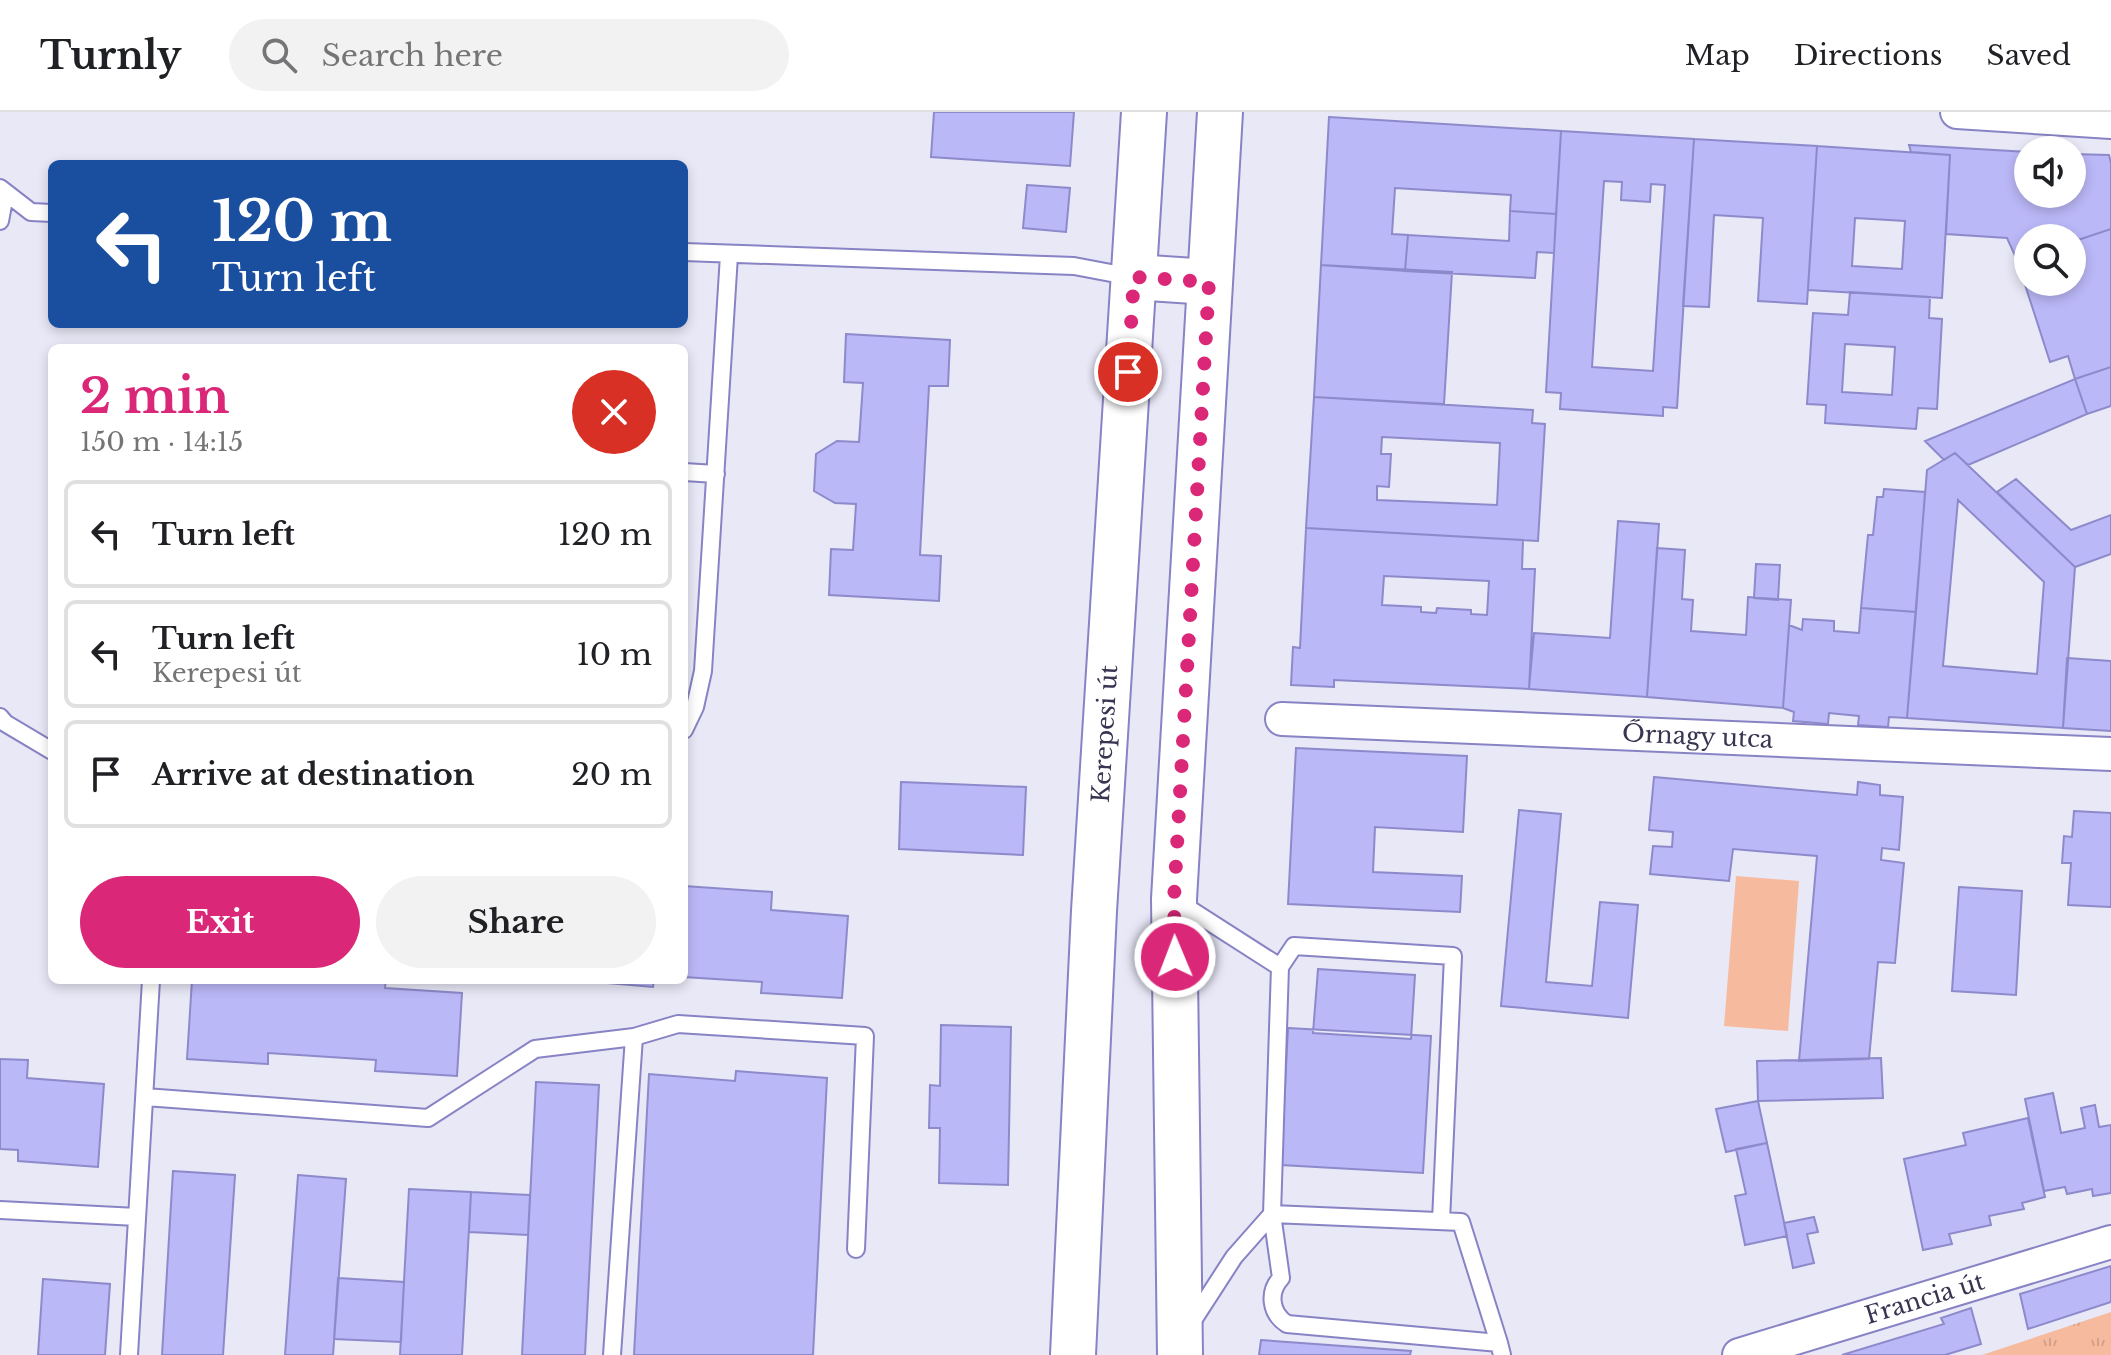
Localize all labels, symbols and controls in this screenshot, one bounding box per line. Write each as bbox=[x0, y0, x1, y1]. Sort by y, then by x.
search box bbox=[229, 19, 789, 91]
text: Turnly bbox=[40, 32, 181, 79]
icon: search bbox=[257, 33, 301, 77]
text: Search here bbox=[321, 37, 503, 74]
text: Map bbox=[1685, 38, 1750, 73]
text: Directions bbox=[1794, 38, 1943, 73]
text: Saved bbox=[1987, 38, 2071, 73]
map controls bbox=[2014, 136, 2086, 296]
button: sound bbox=[2014, 136, 2086, 208]
text: 120 m bbox=[212, 187, 392, 256]
icon: left bbox=[80, 192, 184, 296]
button: search bbox=[2014, 224, 2086, 296]
text: Turn left bbox=[212, 256, 376, 301]
pin bbox=[1094, 338, 1162, 406]
icon: arrive bbox=[1106, 350, 1150, 394]
text: 2 min bbox=[80, 366, 229, 426]
button: close bbox=[572, 370, 656, 454]
text: 150 m · 14:15 bbox=[80, 426, 243, 458]
icon: left bbox=[84, 512, 128, 556]
text: Turn left bbox=[152, 516, 295, 553]
text: 120 m bbox=[558, 516, 652, 553]
text: Turn left bbox=[152, 620, 295, 657]
icon: left bbox=[84, 632, 128, 676]
text: 10 m bbox=[576, 636, 652, 673]
text: Kerepesi út bbox=[152, 657, 302, 689]
street label: Kerepesi út bbox=[1086, 664, 1123, 804]
street label: Őrnagy utca bbox=[1621, 718, 1775, 754]
icon: arrive bbox=[84, 752, 128, 796]
text: Arrive at destination bbox=[152, 756, 475, 793]
text: 20 m bbox=[571, 756, 652, 793]
button: Exit bbox=[80, 876, 360, 968]
button: Share bbox=[376, 876, 656, 968]
position arrow bbox=[1133, 915, 1217, 999]
street label: Francia út bbox=[1861, 1266, 1988, 1330]

